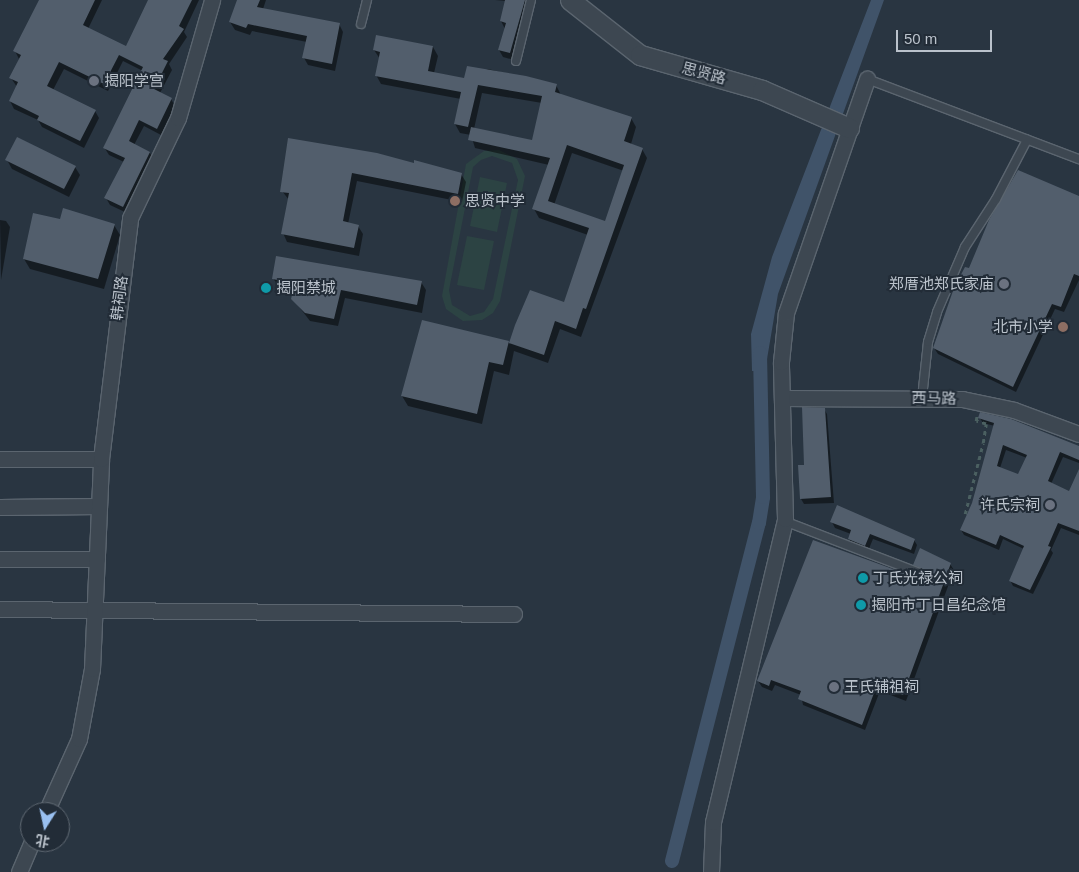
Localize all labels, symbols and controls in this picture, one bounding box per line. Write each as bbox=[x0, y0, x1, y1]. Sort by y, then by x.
scale bar bbox=[899, 20, 995, 52]
text: 50 m bbox=[904, 30, 937, 47]
street label: 思贤路 bbox=[680, 58, 728, 88]
place label: 揭阳学宫 bbox=[104, 72, 164, 90]
marker: 揭阳学宫 bbox=[88, 75, 100, 87]
place label: 思贤中学 bbox=[465, 192, 525, 210]
marker: 思贤中学 bbox=[449, 195, 461, 207]
street label: 韩祠路 bbox=[107, 275, 131, 321]
place label: 郑厝池郑氏家庙 bbox=[889, 275, 994, 293]
marker: 郑厝池郑氏家庙 bbox=[998, 278, 1010, 290]
place label: 揭阳禁城 bbox=[276, 279, 336, 297]
marker: 揭阳禁城 bbox=[260, 282, 272, 294]
place label: 北市小学 bbox=[993, 318, 1053, 336]
marker: 北市小学 bbox=[1057, 321, 1069, 333]
street label: 西马路 bbox=[911, 389, 957, 407]
place label: 许氏宗祠 bbox=[980, 496, 1040, 514]
marker: 许氏宗祠 bbox=[1044, 499, 1056, 511]
place label: 丁氏光禄公祠 bbox=[873, 569, 963, 587]
marker: 丁氏光禄公祠 bbox=[857, 572, 869, 584]
place label: 揭阳市丁日昌纪念馆 bbox=[871, 596, 1006, 614]
marker: 揭阳市丁日昌纪念馆 bbox=[855, 599, 867, 611]
place label: 王氏辅祖祠 bbox=[844, 678, 919, 696]
marker: 王氏辅祖祠 bbox=[828, 681, 840, 693]
north arrow bbox=[20, 802, 70, 852]
text: 北 bbox=[34, 832, 51, 850]

